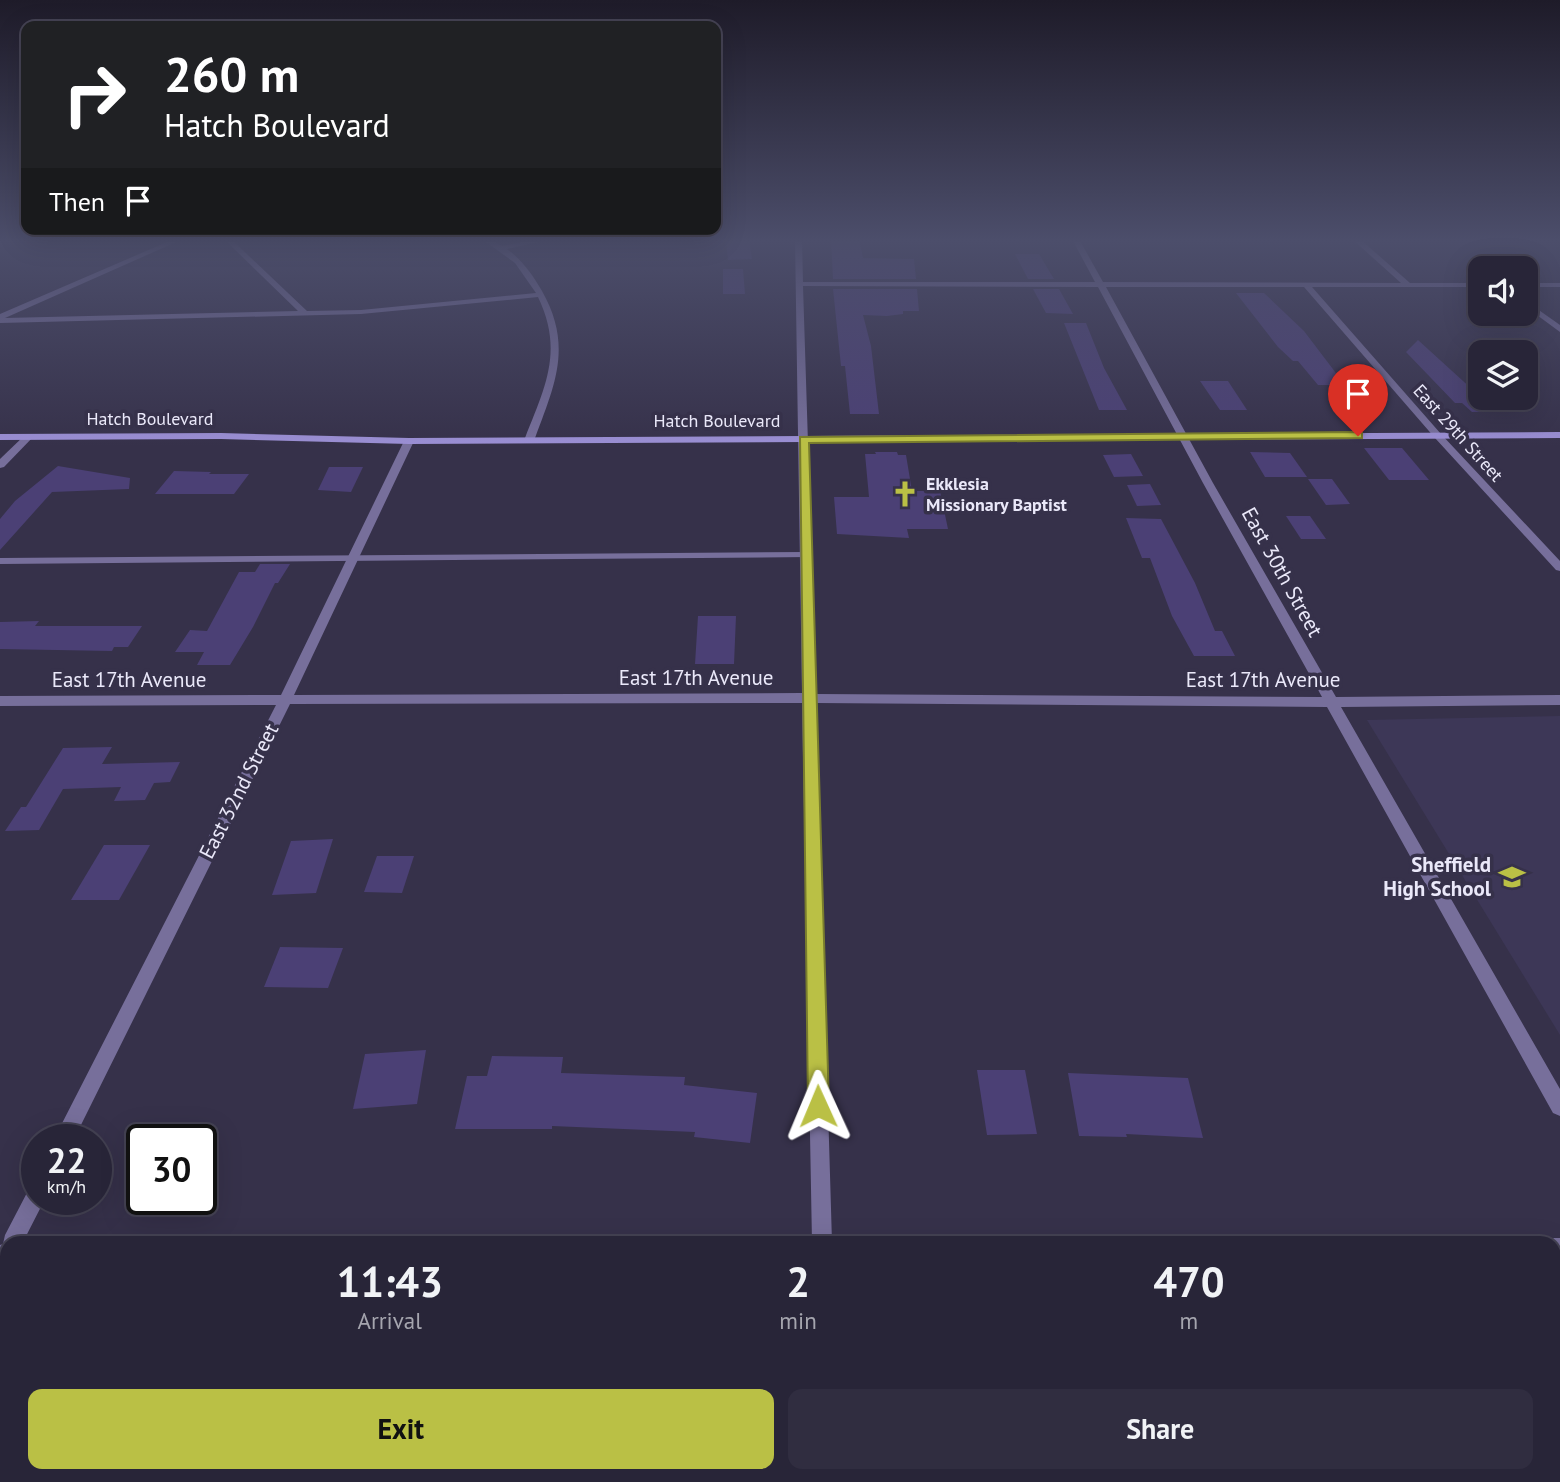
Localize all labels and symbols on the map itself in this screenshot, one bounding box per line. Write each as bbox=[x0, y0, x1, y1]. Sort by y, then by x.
pin bbox=[1328, 364, 1388, 436]
street label: East 29th Street bbox=[1409, 379, 1508, 486]
street label: Hatch Boulevard bbox=[87, 407, 213, 430]
street label: Hatch Boulevard bbox=[654, 409, 780, 432]
place label: Ekklesia Missionary Baptist bbox=[926, 472, 1068, 516]
church icon: Ekklesia Missionary Baptist bbox=[890, 479, 920, 509]
street label: East 30th Street bbox=[1236, 502, 1329, 641]
street label: East 17th Avenue bbox=[619, 664, 773, 691]
street label: East 17th Avenue bbox=[52, 666, 206, 693]
street label: East 17th Avenue bbox=[1186, 666, 1340, 693]
street label: East 32nd Street bbox=[193, 719, 284, 863]
place label: Sheffield High School bbox=[1383, 851, 1492, 902]
school or university icon: Sheffield High School bbox=[1497, 862, 1527, 892]
position arrow bbox=[781, 1069, 855, 1143]
speed limit sign: 30 bbox=[126, 1124, 217, 1215]

